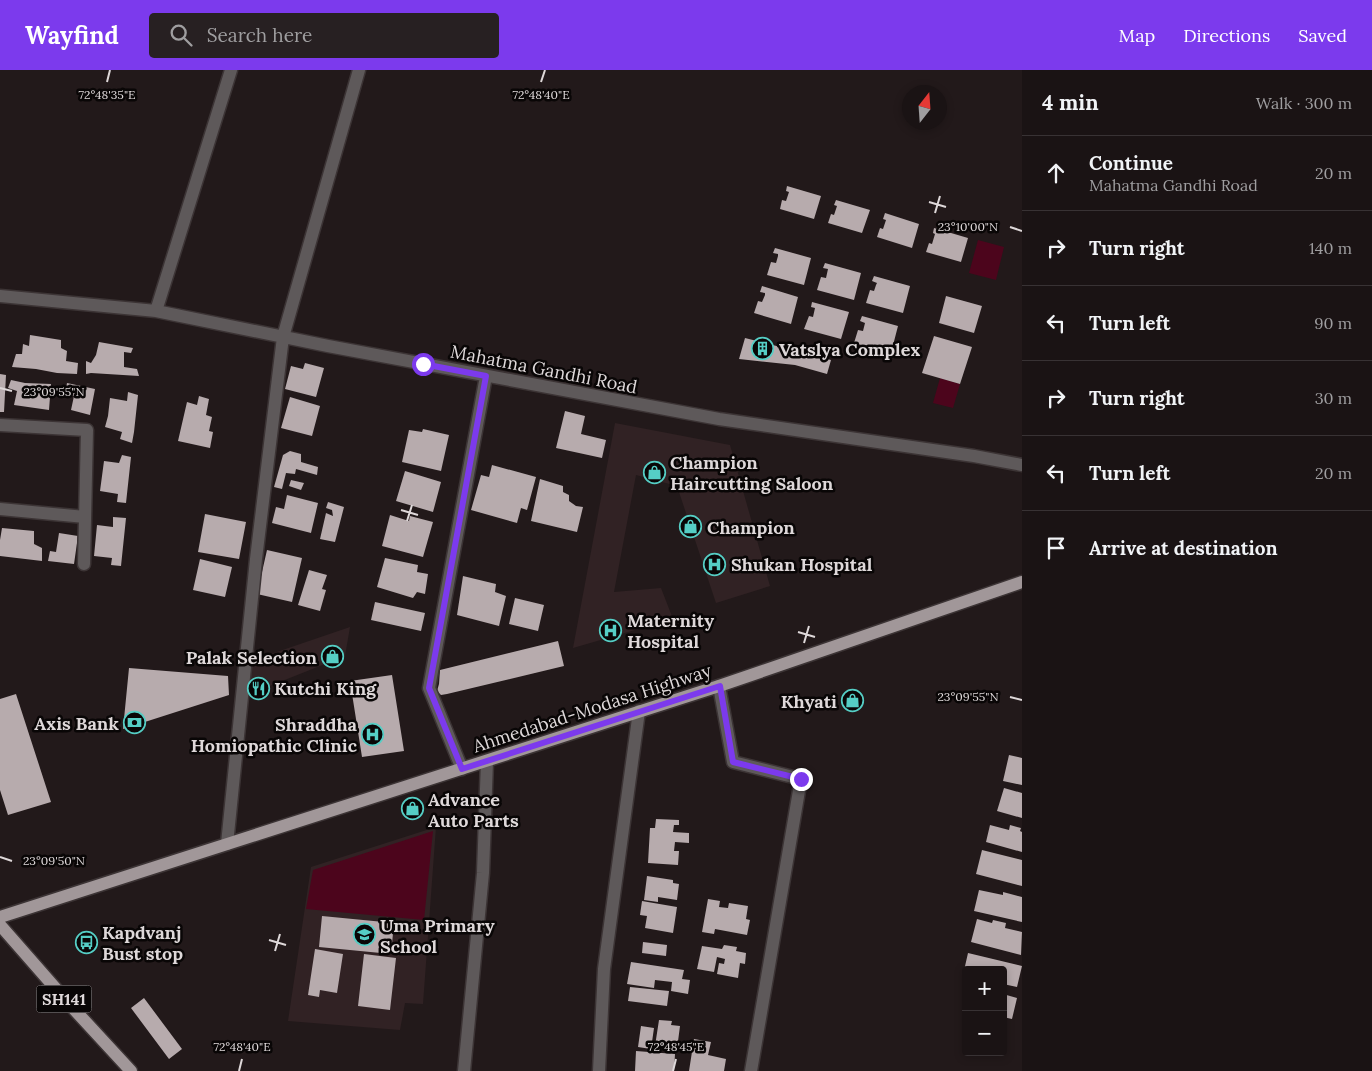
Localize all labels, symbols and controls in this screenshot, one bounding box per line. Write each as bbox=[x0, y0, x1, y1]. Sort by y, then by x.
search box bbox=[149, 13, 499, 58]
text: Wayfind bbox=[25, 20, 119, 51]
icon: search bbox=[167, 21, 195, 49]
text: Search here bbox=[207, 23, 312, 47]
text: Map bbox=[1119, 24, 1155, 47]
text: Directions bbox=[1183, 24, 1270, 47]
text: Saved bbox=[1298, 24, 1347, 47]
north arrow bbox=[902, 85, 947, 130]
text: 72°48'35"E bbox=[78, 87, 136, 102]
text: 72°48'40"E bbox=[512, 87, 570, 102]
text: 4 min bbox=[1042, 89, 1099, 116]
text: Walk · 300 m bbox=[1256, 93, 1352, 113]
text: Continue bbox=[1089, 151, 1173, 175]
icon: ahead bbox=[1042, 159, 1070, 187]
text: 20 m bbox=[1315, 163, 1352, 183]
text: Mahatma Gandhi Road bbox=[1089, 175, 1258, 195]
text: 23°10'00"N bbox=[938, 219, 998, 234]
icon: right bbox=[1042, 234, 1070, 262]
text: Turn right bbox=[1089, 236, 1185, 260]
text: 140 m bbox=[1309, 238, 1352, 258]
icon: left bbox=[1042, 309, 1070, 337]
text: Turn left bbox=[1089, 311, 1170, 335]
text: 90 m bbox=[1314, 313, 1352, 333]
building icon: Vatslya Complex bbox=[751, 337, 775, 361]
place label: Vatslya Complex bbox=[779, 338, 920, 361]
street label: Mahatma Gandhi Road bbox=[449, 340, 640, 398]
route start bbox=[412, 353, 435, 376]
text: 23°09'55"N bbox=[23, 384, 85, 399]
icon: right bbox=[1042, 384, 1070, 412]
text: Turn right bbox=[1089, 386, 1185, 410]
text: 30 m bbox=[1315, 388, 1352, 408]
place label: Champion Haircutting Saloon bbox=[670, 451, 834, 495]
icon: left bbox=[1042, 459, 1070, 487]
shop icon: Champion Haircutting Saloon bbox=[642, 460, 666, 484]
text: Turn left bbox=[1089, 461, 1170, 485]
text: 20 m bbox=[1315, 463, 1352, 483]
shop icon: Champion bbox=[679, 515, 703, 539]
place label: Champion bbox=[707, 516, 795, 539]
icon: arrive bbox=[1042, 534, 1070, 562]
text: Arrive at destination bbox=[1089, 536, 1278, 560]
hospital icon: Shukan Hospital bbox=[703, 552, 727, 576]
place label: Shukan Hospital bbox=[731, 553, 873, 576]
place label: Maternity Hospital bbox=[627, 609, 714, 653]
hospital icon: Maternity Hospital bbox=[599, 618, 623, 642]
shop icon: Palak Selection bbox=[321, 645, 345, 669]
place label: Palak Selection bbox=[186, 646, 318, 669]
street label: Ahmedabad-Modasa Highway bbox=[469, 658, 715, 758]
restaurant icon: Kutchi King bbox=[246, 676, 270, 700]
place label: Kutchi King bbox=[274, 677, 377, 700]
shop icon: Khyati bbox=[841, 689, 865, 713]
text: 23°09'55"N bbox=[937, 689, 999, 704]
place label: Khyati bbox=[781, 690, 837, 713]
bank icon: Axis Bank bbox=[123, 711, 147, 735]
place label: Axis Bank bbox=[34, 712, 119, 735]
place label: Shraddha Homiopathic Clinic bbox=[191, 713, 358, 757]
hospital icon: Shraddha Homiopathic Clinic bbox=[361, 722, 385, 746]
route end bbox=[790, 768, 813, 791]
place label: Advance Auto Parts bbox=[428, 788, 519, 832]
shop icon: Advance Auto Parts bbox=[400, 797, 424, 821]
text: 23°09'50"N bbox=[23, 853, 85, 868]
place label: Uma Primary School bbox=[380, 914, 495, 958]
place label: Kapdvanj Bust stop bbox=[102, 921, 183, 965]
school or university icon: Uma Primary School bbox=[352, 923, 376, 947]
bus stop icon: Kapdvanj Bust stop bbox=[74, 930, 98, 954]
map controls bbox=[962, 966, 1007, 1056]
button: + bbox=[962, 966, 1007, 1011]
road number: SH141 bbox=[36, 986, 92, 1012]
button: − bbox=[962, 1011, 1007, 1056]
text: 72°48'40"E bbox=[213, 1039, 271, 1054]
text: 72°48'45"E bbox=[648, 1039, 704, 1054]

